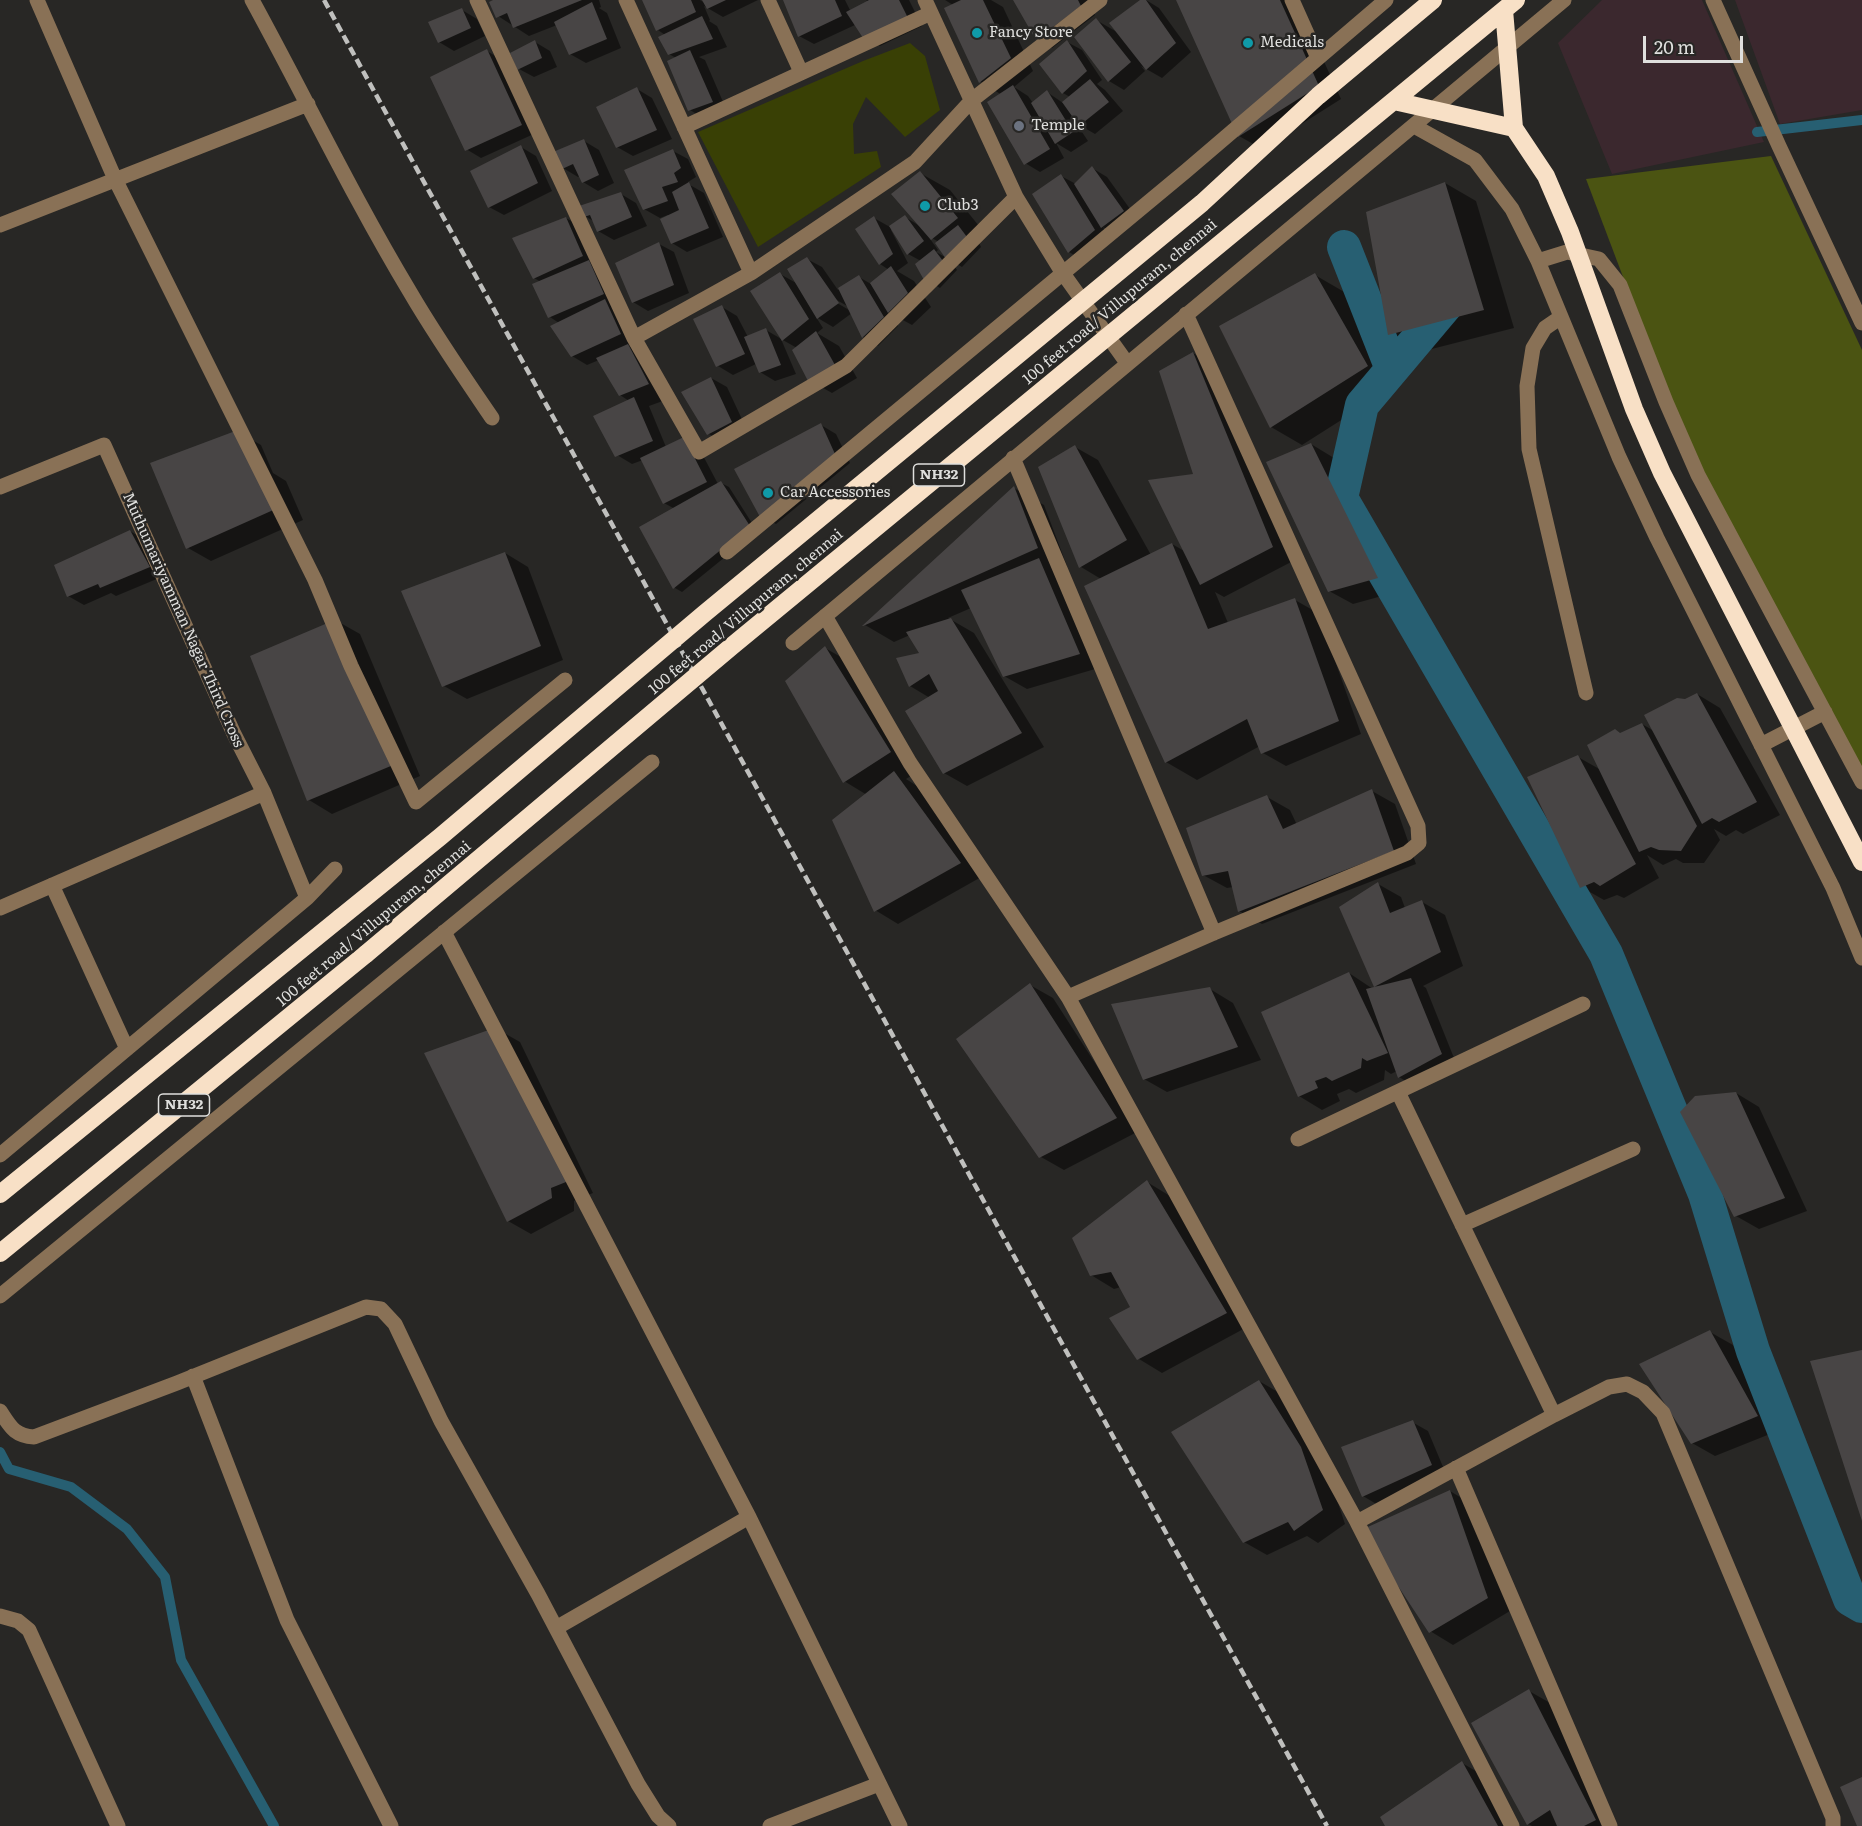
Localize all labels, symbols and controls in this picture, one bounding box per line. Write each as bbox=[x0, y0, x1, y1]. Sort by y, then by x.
place label: Fancy Store bbox=[989, 24, 1073, 42]
scale bar bbox=[1646, 24, 1746, 62]
marker: Fancy Store bbox=[970, 26, 984, 40]
text: 20 m bbox=[1654, 33, 1695, 60]
place label: Medicals bbox=[1260, 34, 1324, 52]
marker: Medicals bbox=[1241, 36, 1255, 50]
place label: Temple bbox=[1031, 117, 1085, 135]
marker: Temple bbox=[1012, 119, 1026, 133]
place label: Club3 bbox=[937, 197, 979, 215]
marker: Club3 bbox=[918, 199, 932, 213]
street label: 100 feet road/ Villupuram, chennai bbox=[1019, 215, 1221, 389]
road number: NH32 bbox=[914, 464, 964, 486]
place label: Car Accessories bbox=[780, 484, 890, 502]
marker: Car Accessories bbox=[761, 486, 775, 500]
street label: Muthumariyamman Nagar Third Cross bbox=[118, 490, 248, 750]
street label: 100 feet road/ Villupuram, chennai bbox=[645, 525, 847, 699]
street label: 100 feet road/ Villupuram, chennai bbox=[273, 837, 475, 1011]
road number: NH32 bbox=[158, 1094, 210, 1116]

